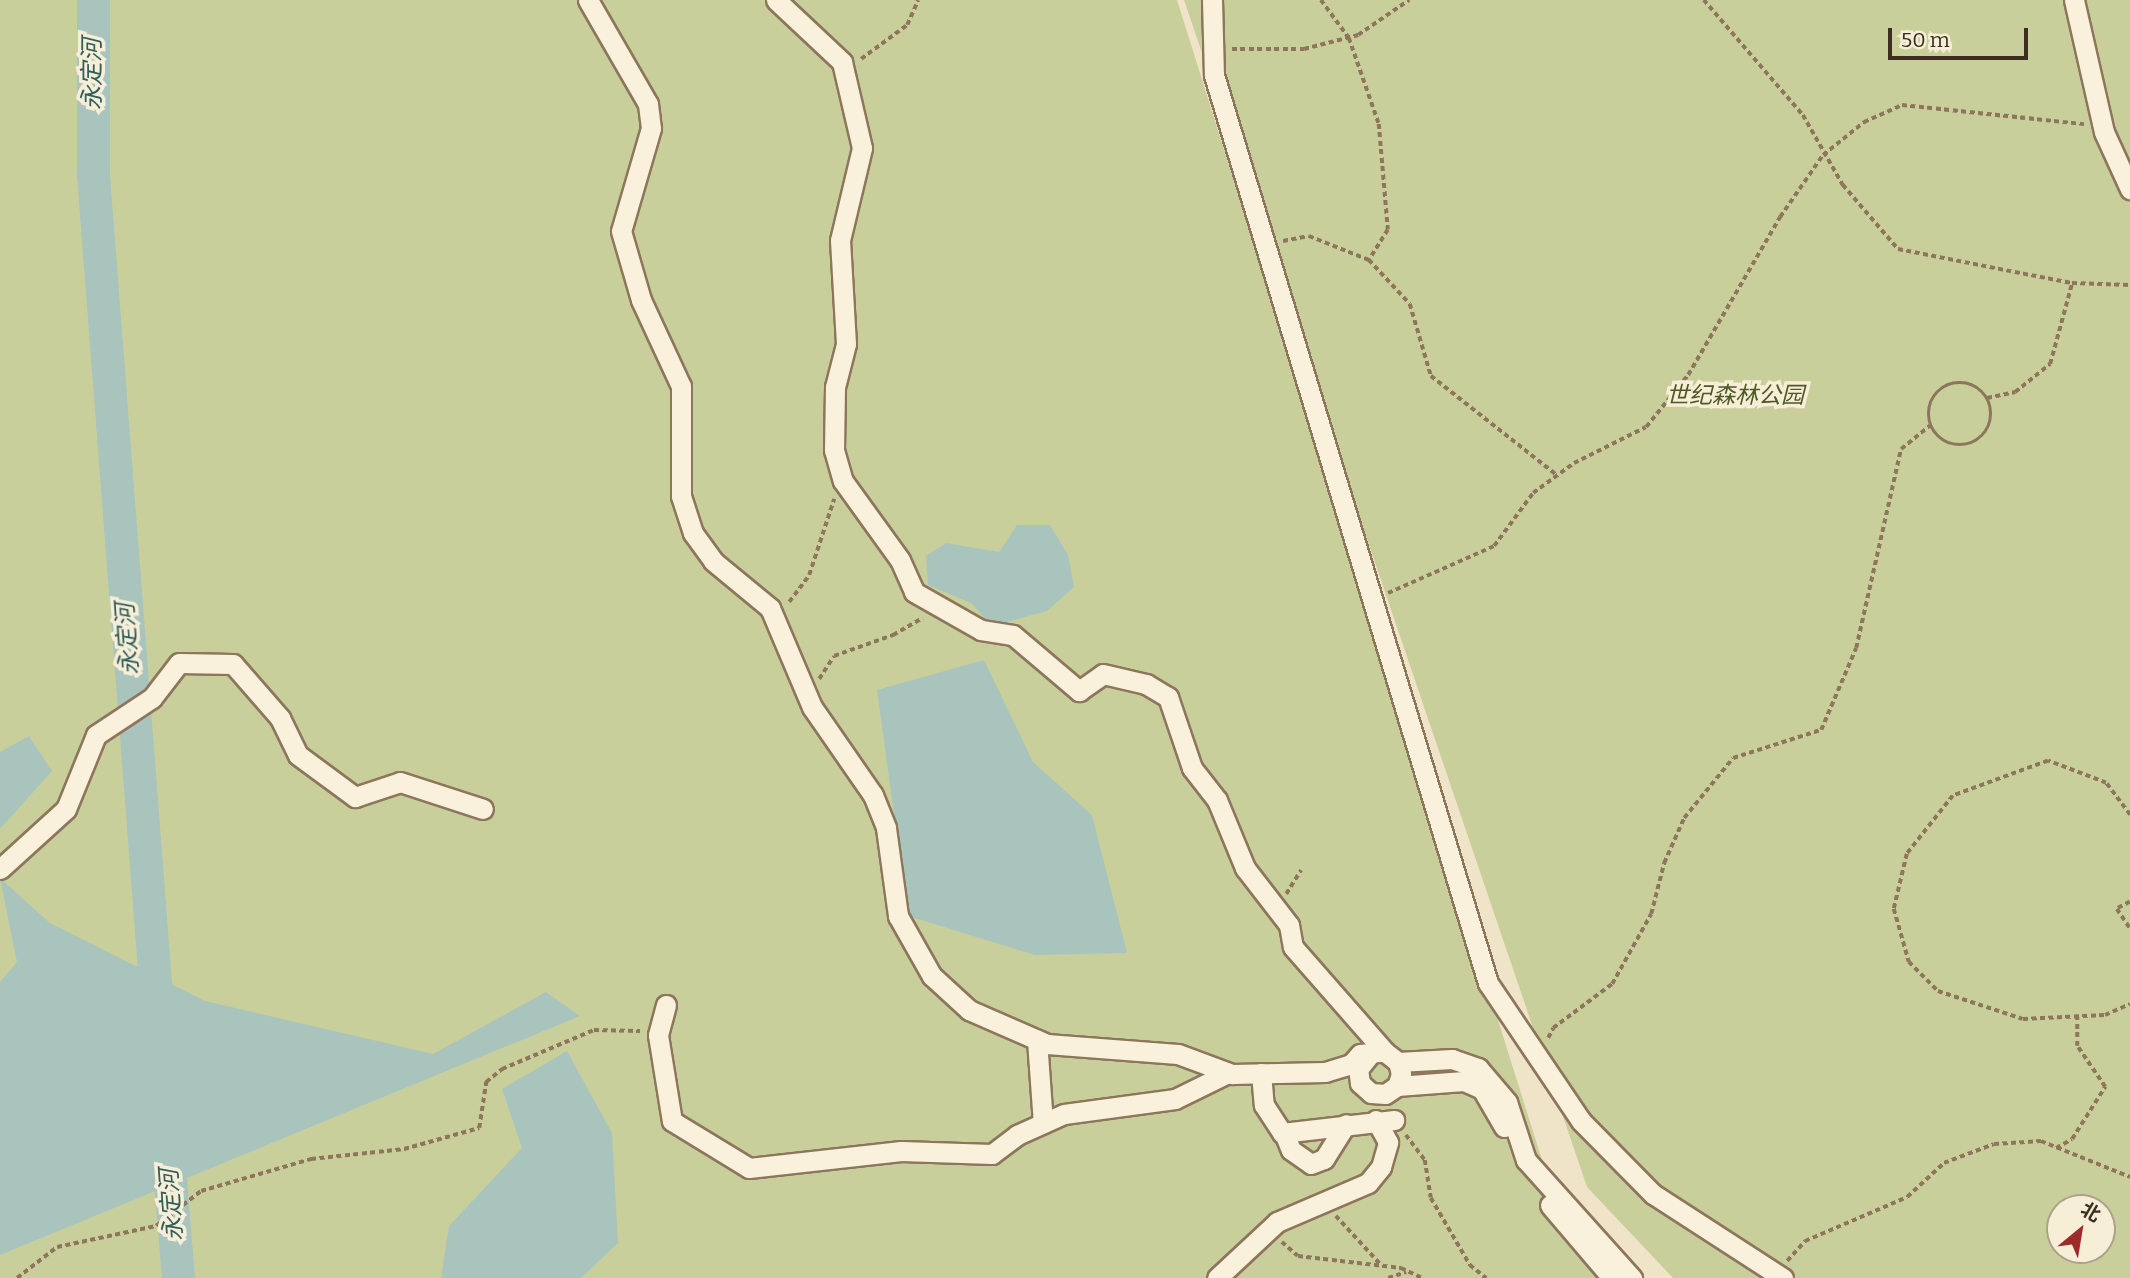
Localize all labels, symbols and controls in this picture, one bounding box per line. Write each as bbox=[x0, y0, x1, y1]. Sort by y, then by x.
scale bar bbox=[1892, 14, 2032, 58]
text: 50 m bbox=[1901, 27, 1950, 53]
water label: 永定河 bbox=[79, 38, 107, 110]
park label: 世纪森林公园 bbox=[1666, 381, 1804, 409]
water label: 永定河 bbox=[111, 602, 145, 676]
water label: 永定河 bbox=[155, 1168, 189, 1242]
north arrow bbox=[2046, 1194, 2116, 1264]
text: 北 bbox=[2077, 1197, 2105, 1227]

